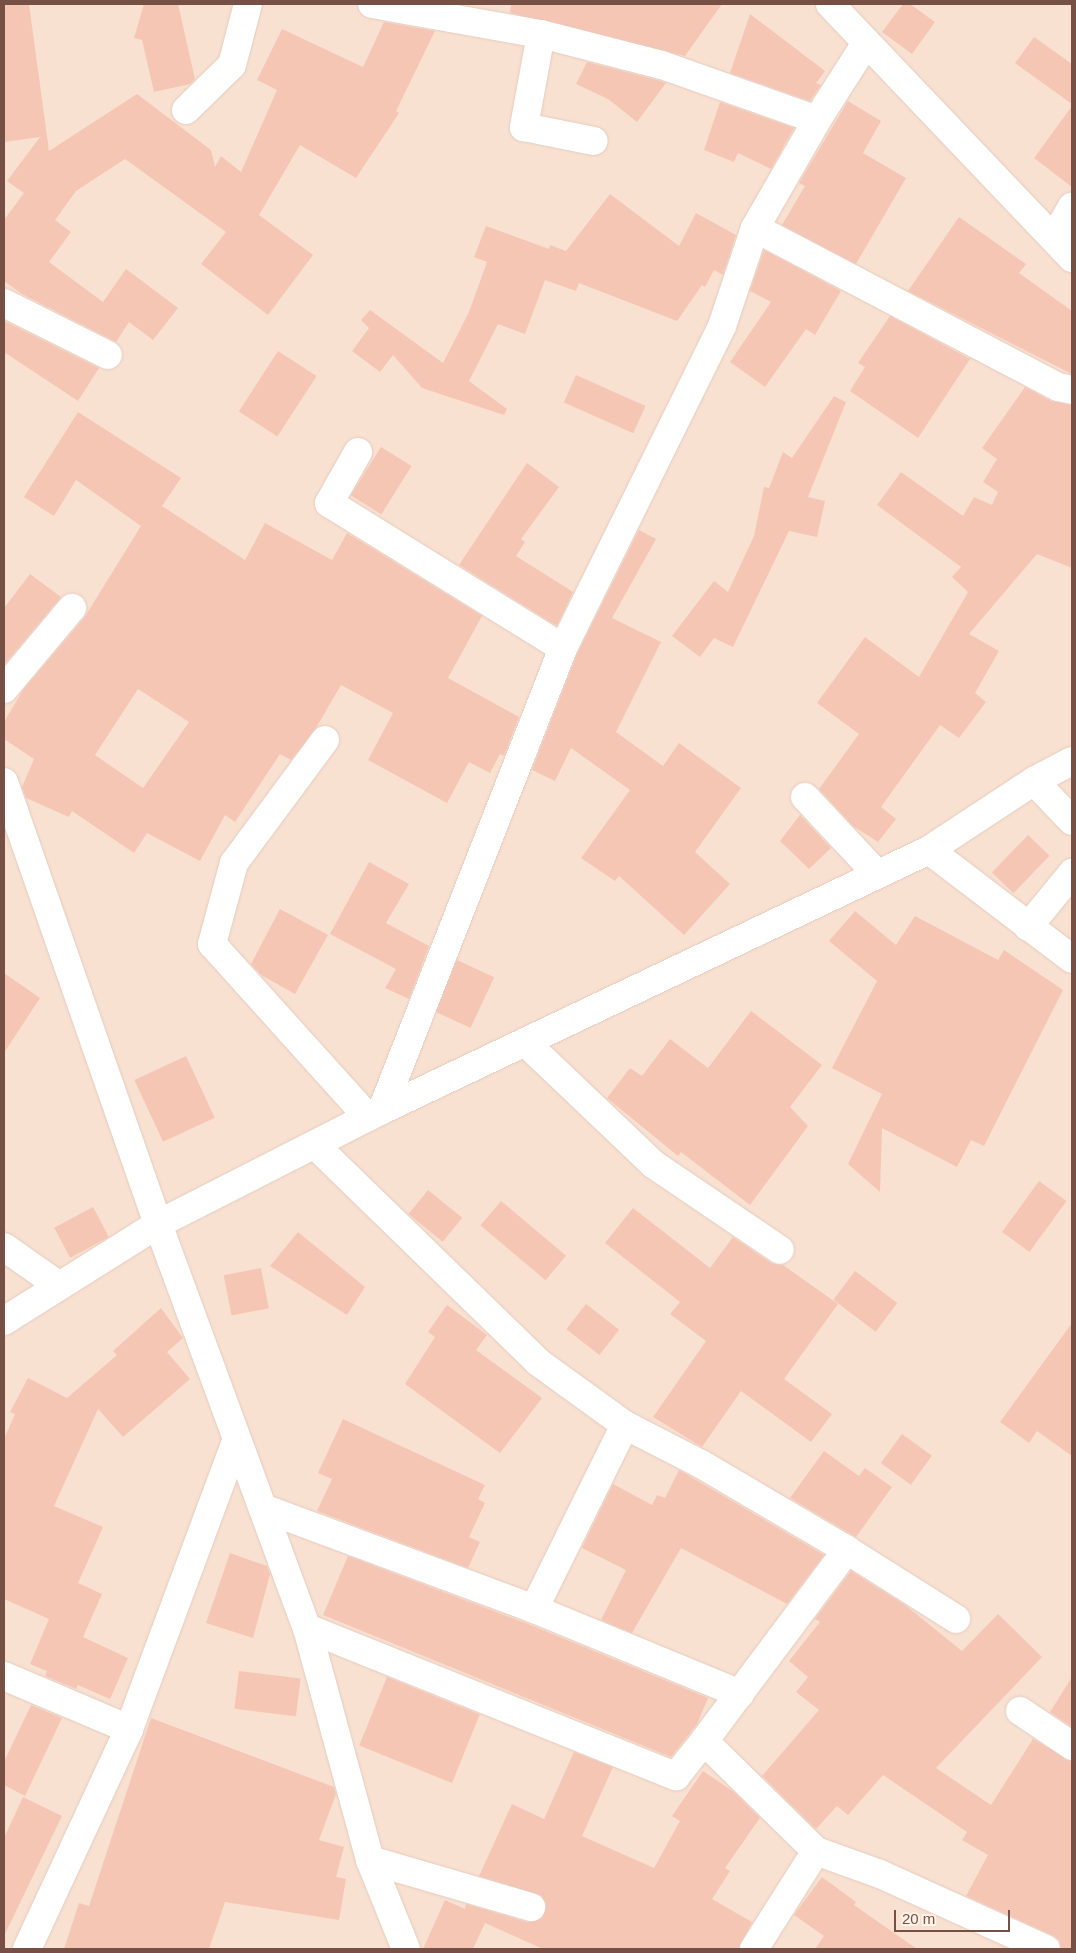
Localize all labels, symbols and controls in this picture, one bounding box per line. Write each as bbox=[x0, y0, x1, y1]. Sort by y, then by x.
scale bar bbox=[896, 1900, 1012, 1932]
text: 20 m bbox=[902, 1910, 935, 1927]

